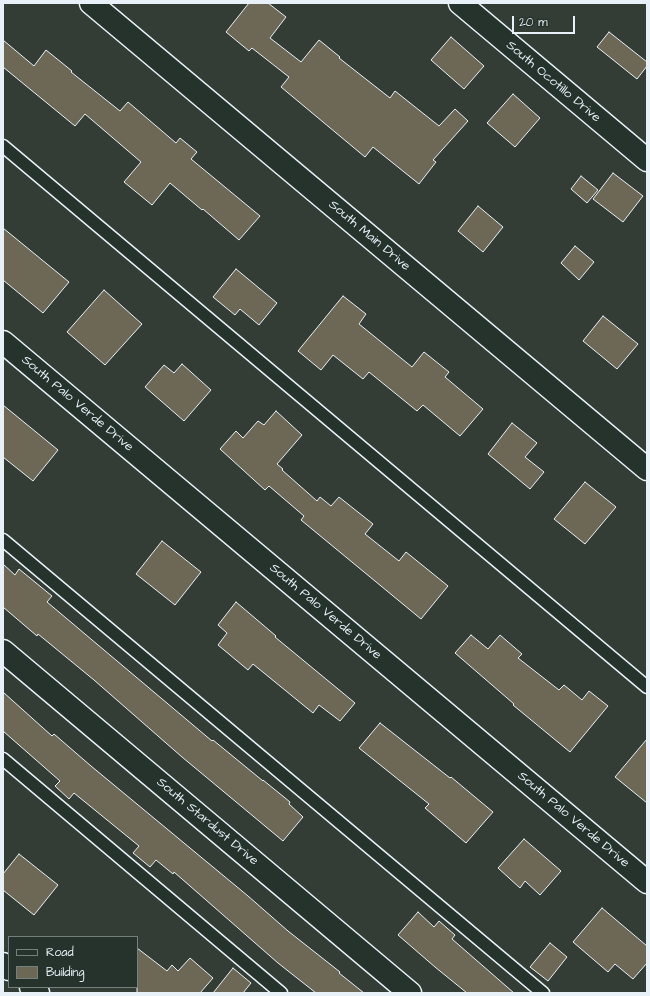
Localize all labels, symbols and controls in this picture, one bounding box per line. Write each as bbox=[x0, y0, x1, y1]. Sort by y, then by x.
scale bar bbox=[514, 8, 577, 34]
text: 20 m bbox=[519, 14, 548, 31]
street label: South Ocotillo Drive bbox=[503, 38, 603, 126]
street label: South Main Drive bbox=[325, 197, 413, 275]
street label: South Palo Verde Drive bbox=[18, 353, 136, 455]
street label: South Palo Verde Drive bbox=[266, 561, 384, 663]
street label: South Palo Verde Drive bbox=[514, 769, 632, 871]
street label: South Stardust Drive bbox=[153, 775, 261, 869]
legend bbox=[8, 936, 138, 988]
text: Road bbox=[46, 944, 74, 961]
text: Building bbox=[46, 964, 84, 981]

